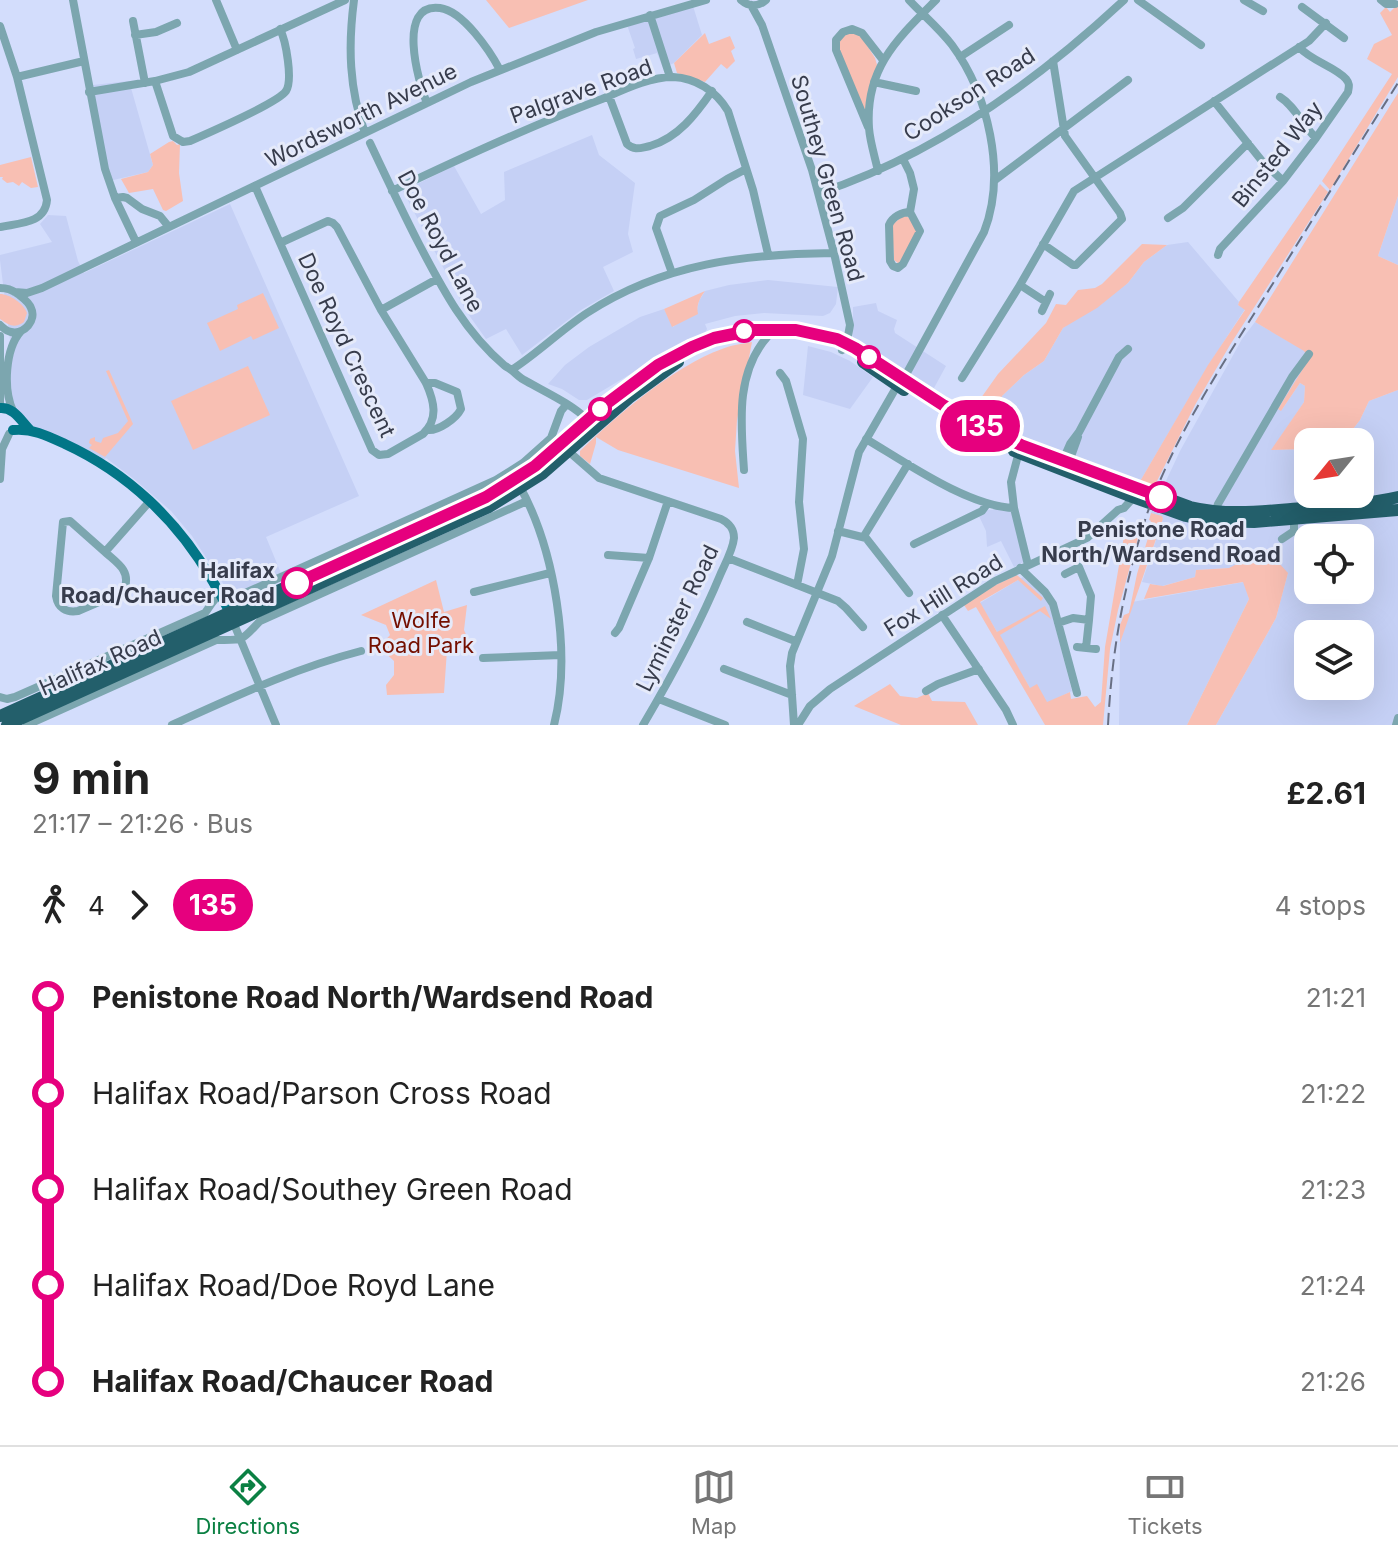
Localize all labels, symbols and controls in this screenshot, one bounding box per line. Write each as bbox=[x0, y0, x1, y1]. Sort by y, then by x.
street label: Cookson Road bbox=[898, 42, 1040, 146]
street label: Palgrave Road bbox=[506, 53, 656, 129]
street label: Wordsworth Avenue bbox=[261, 57, 461, 173]
street label: Southey Green Road bbox=[786, 72, 870, 284]
street label: Binsted Way bbox=[1226, 96, 1328, 212]
street label: Doe Royd Lane bbox=[393, 166, 489, 316]
street label: Doe Royd Crescent bbox=[293, 249, 401, 441]
unlabelled marker bbox=[733, 320, 755, 342]
unlabelled marker bbox=[858, 346, 880, 368]
unlabelled marker bbox=[589, 398, 611, 420]
line badge: 135 bbox=[934, 400, 1026, 452]
text: 135 bbox=[956, 409, 1004, 443]
north arrow bbox=[1294, 428, 1374, 508]
map controls bbox=[1294, 428, 1374, 700]
marker: Penistone Road North/Wardsend Road bbox=[1146, 482, 1176, 512]
place label: Penistone Road North/Wardsend Road bbox=[1041, 516, 1281, 567]
button: locate bbox=[1294, 524, 1374, 604]
street label: Lyminster Road bbox=[630, 540, 724, 696]
street label: Fox Hill Road bbox=[879, 548, 1007, 642]
place label: Halifax Road/Chaucer Road bbox=[61, 557, 275, 608]
marker: Halifax Road/Chaucer Road bbox=[282, 568, 312, 598]
park label: Wolfe Road Park bbox=[368, 607, 474, 658]
button: layers bbox=[1294, 620, 1374, 700]
street label: Halifax Road bbox=[35, 624, 165, 700]
text: 9 min bbox=[32, 751, 150, 805]
text: £2.61 bbox=[1286, 775, 1366, 811]
text: 21:17 – 21:26 · Bus bbox=[32, 808, 253, 839]
icon: walk bbox=[32, 883, 76, 927]
icon: forward bbox=[117, 883, 161, 927]
text: 135 bbox=[189, 888, 237, 922]
text: 4 bbox=[88, 890, 105, 921]
text: 4 stops bbox=[1275, 890, 1366, 921]
text: Penistone Road North/Wardsend Road bbox=[92, 979, 654, 1015]
text: 21:21 bbox=[1306, 982, 1366, 1013]
text: Halifax Road/Parson Cross Road bbox=[92, 1075, 552, 1111]
text: 21:22 bbox=[1300, 1078, 1366, 1109]
text: Halifax Road/Southey Green Road bbox=[92, 1171, 573, 1207]
text: 21:23 bbox=[1300, 1174, 1366, 1205]
text: Halifax Road/Doe Royd Lane bbox=[92, 1267, 495, 1303]
text: 21:24 bbox=[1300, 1270, 1366, 1301]
text: Halifax Road/Chaucer Road bbox=[92, 1363, 494, 1399]
text: 21:26 bbox=[1300, 1366, 1366, 1397]
tab: Directions bbox=[195, 1465, 300, 1539]
tab: Map bbox=[691, 1465, 737, 1539]
tab: Tickets bbox=[1128, 1465, 1203, 1539]

